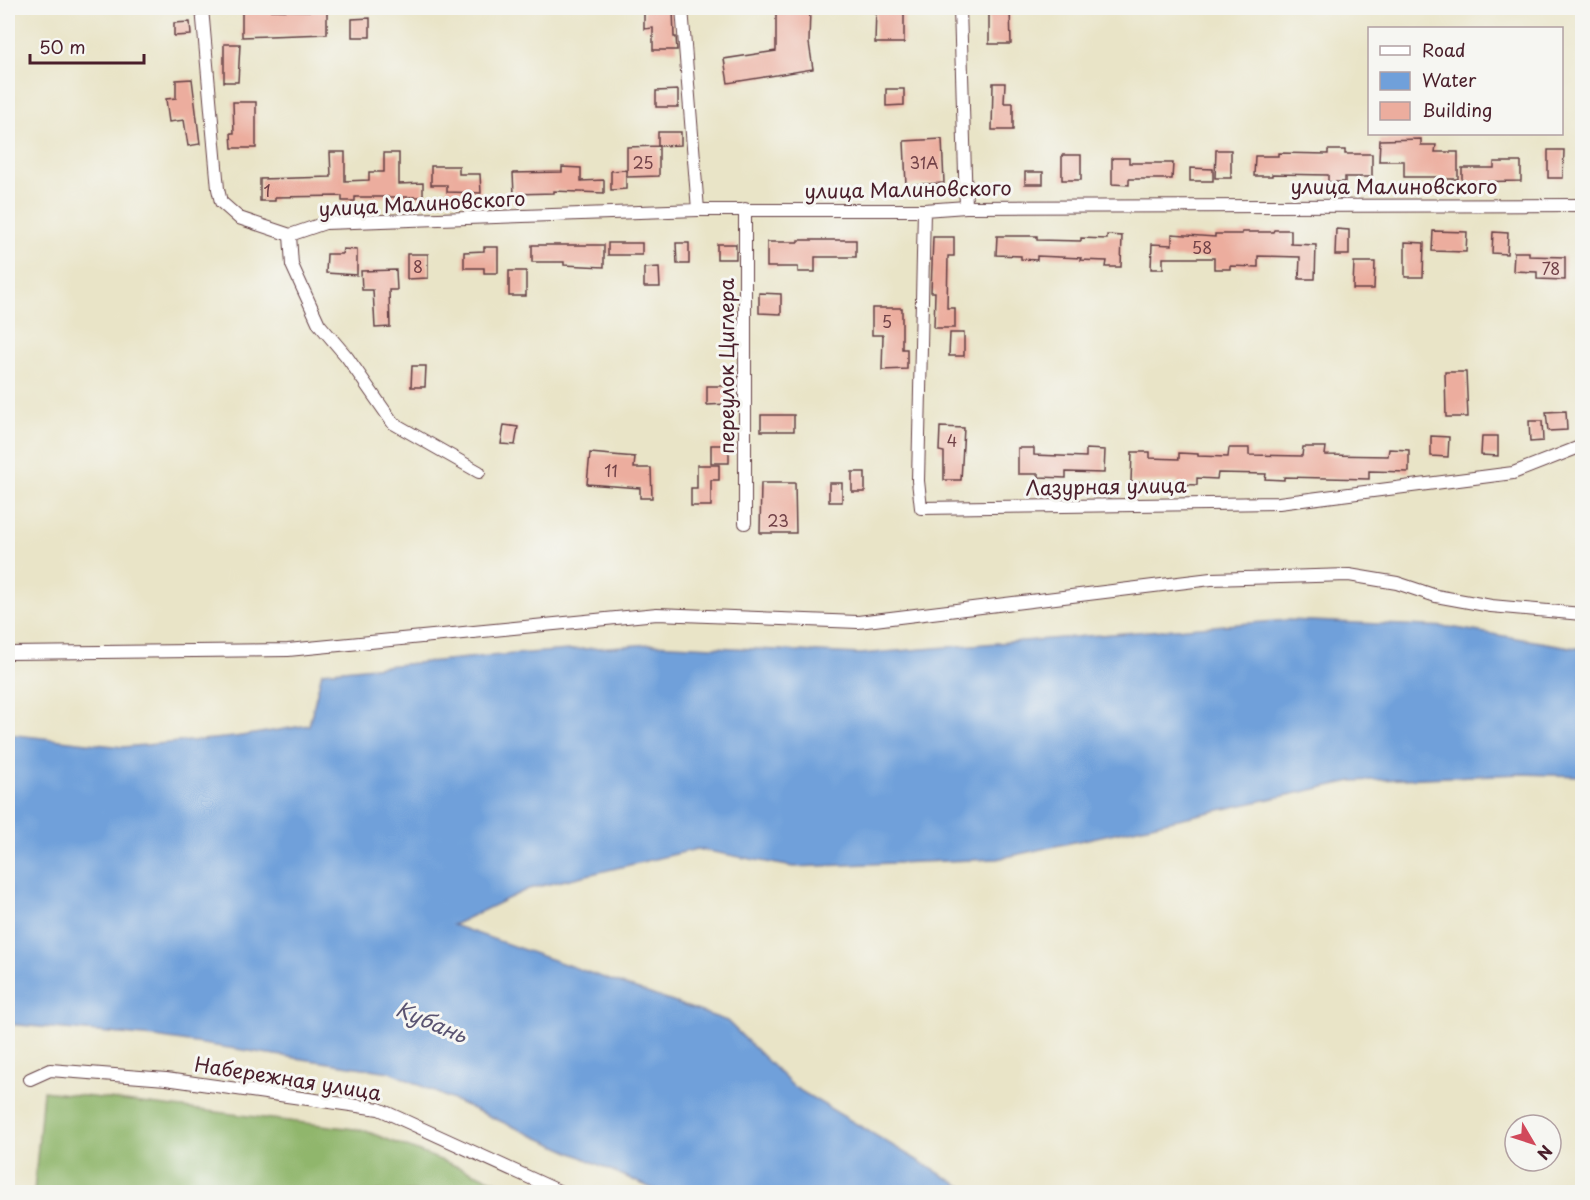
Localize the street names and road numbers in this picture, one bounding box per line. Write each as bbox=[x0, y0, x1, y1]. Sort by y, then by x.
street label: улица Малиновского bbox=[1290, 171, 1498, 201]
street label: улица Малиновского bbox=[804, 172, 1012, 206]
street label: улица Малиновского bbox=[318, 183, 526, 223]
street label: переулок Циглера bbox=[711, 278, 741, 454]
street label: Лазурная улица bbox=[1025, 470, 1187, 502]
street label: Набережная улица bbox=[193, 1048, 384, 1108]

